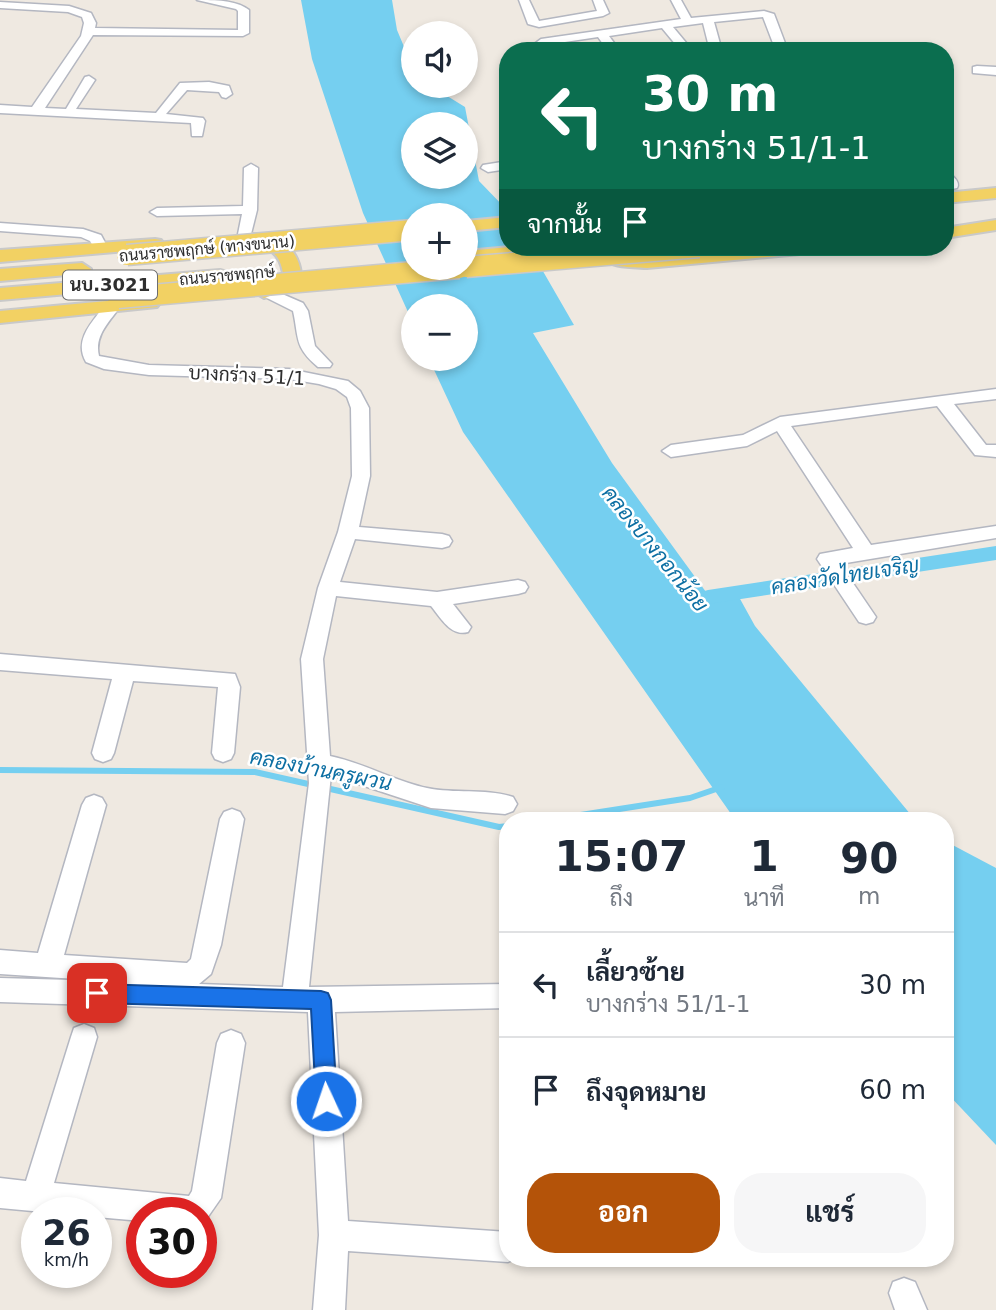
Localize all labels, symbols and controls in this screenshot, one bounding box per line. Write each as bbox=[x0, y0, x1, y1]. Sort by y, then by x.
map controls bbox=[401, 21, 478, 371]
button: sound bbox=[401, 21, 478, 98]
text: 30 m bbox=[642, 66, 778, 123]
icon: left bbox=[527, 70, 618, 161]
button: layers bbox=[401, 112, 478, 189]
text: บางกร่าง 51/1-1 bbox=[642, 129, 871, 167]
button: + bbox=[401, 203, 478, 280]
icon: arrive bbox=[616, 203, 654, 241]
text: จากนั้น bbox=[527, 209, 602, 239]
street label: ถนนราชพฤกษ์ (ทางขนาน) bbox=[118, 228, 296, 266]
street label: ถนนราชพฤกษ์ bbox=[178, 259, 276, 289]
road number: นบ.3021 bbox=[63, 270, 157, 300]
button: − bbox=[401, 294, 478, 371]
street label: บางกร่าง 51/1 bbox=[188, 361, 306, 389]
water label: คลองบางกอกน้อย bbox=[597, 481, 714, 616]
water label: คลองวัดไทยเจริญ bbox=[769, 551, 921, 600]
water label: คลองบ้านครูผวน bbox=[248, 744, 395, 799]
text: 15:07 bbox=[554, 832, 688, 881]
text: 1 bbox=[749, 832, 779, 881]
text: 90 bbox=[840, 834, 898, 883]
text: m bbox=[858, 883, 880, 909]
text: ถึง bbox=[609, 885, 633, 911]
text: นาที bbox=[744, 885, 785, 911]
text: เลี้ยวซ้าย bbox=[586, 957, 685, 987]
pin bbox=[67, 963, 127, 1023]
icon: left bbox=[527, 966, 565, 1004]
text: 30 m bbox=[859, 970, 926, 1000]
icon: arrive bbox=[78, 974, 116, 1012]
text: บางกร่าง 51/1-1 bbox=[586, 991, 750, 1017]
position arrow bbox=[289, 1064, 363, 1138]
icon: arrive bbox=[527, 1071, 565, 1109]
text: 60 m bbox=[859, 1075, 926, 1105]
text: ถึงจุดหมาย bbox=[586, 1077, 707, 1107]
button: ออก bbox=[527, 1173, 720, 1253]
button: แชร์ bbox=[734, 1173, 926, 1253]
speed limit sign: 30 bbox=[126, 1197, 217, 1288]
text: 26 bbox=[42, 1213, 91, 1253]
text: km/h bbox=[44, 1249, 89, 1270]

